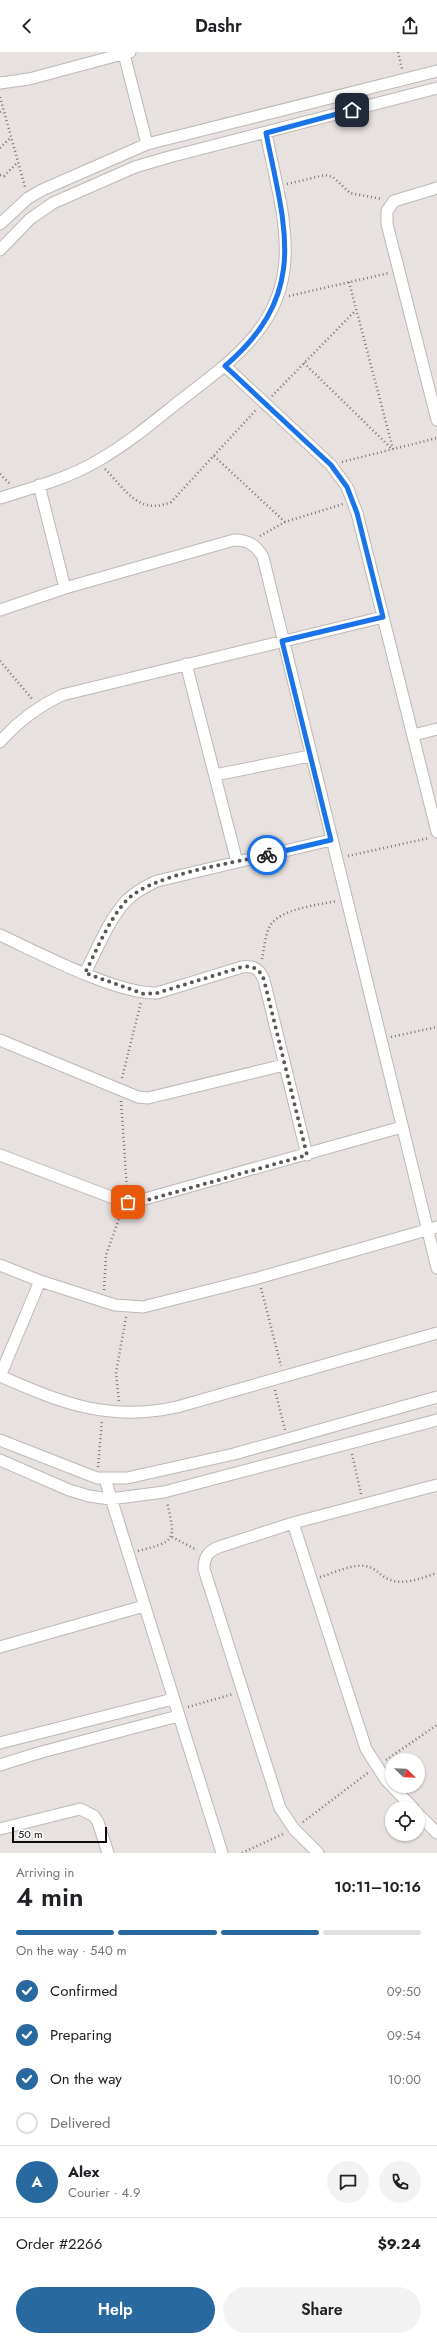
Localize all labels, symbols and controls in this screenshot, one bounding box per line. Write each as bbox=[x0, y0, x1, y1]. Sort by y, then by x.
text: Dashr bbox=[195, 13, 242, 39]
icon: back bbox=[16, 15, 38, 37]
icon: share bbox=[399, 15, 421, 37]
pin bbox=[335, 93, 369, 127]
icon: home bbox=[341, 99, 363, 121]
courier bbox=[247, 835, 287, 875]
icon: bike bbox=[256, 844, 278, 866]
pin bbox=[111, 1185, 145, 1219]
icon: bag bbox=[117, 1191, 139, 1213]
north arrow bbox=[385, 1753, 425, 1793]
map controls bbox=[385, 1753, 425, 1841]
button: locate bbox=[385, 1801, 425, 1841]
scale bar bbox=[12, 1825, 107, 1844]
text: 50 m bbox=[18, 1826, 43, 1842]
text: Arriving in bbox=[16, 1863, 74, 1882]
text: 10:11–10:16 bbox=[334, 1876, 421, 1898]
text: 4 min bbox=[16, 1878, 84, 1916]
text: On the way · 540 m bbox=[16, 1941, 127, 1960]
icon: check bbox=[16, 1980, 38, 2002]
text: Confirmed bbox=[50, 1980, 118, 2002]
text: 09:50 bbox=[387, 1982, 421, 2001]
icon: check bbox=[16, 2024, 38, 2046]
text: Preparing bbox=[50, 2024, 112, 2046]
text: 09:54 bbox=[387, 2026, 421, 2045]
icon: check bbox=[16, 2068, 38, 2090]
text: On the way bbox=[50, 2068, 122, 2090]
text: 10:00 bbox=[388, 2070, 421, 2089]
text: Delivered bbox=[50, 2112, 111, 2134]
text: Alex bbox=[68, 2161, 99, 2183]
button: chat bbox=[327, 2161, 369, 2203]
button: phone bbox=[379, 2161, 421, 2203]
text: A bbox=[31, 2171, 43, 2193]
text: Courier · 4.9 bbox=[68, 2183, 141, 2202]
text: Order #2266 bbox=[16, 2233, 102, 2255]
text: $9.24 bbox=[378, 2233, 421, 2255]
button: Help bbox=[16, 2287, 215, 2333]
button: Share bbox=[223, 2287, 421, 2333]

